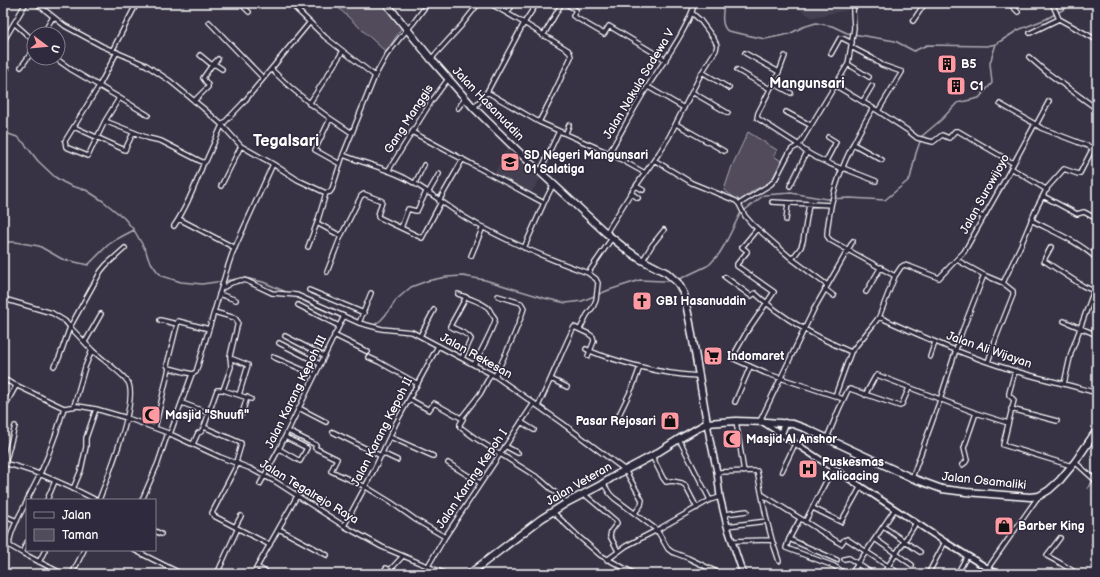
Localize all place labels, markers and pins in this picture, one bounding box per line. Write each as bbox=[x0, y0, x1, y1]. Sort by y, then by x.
building icon: B5 bbox=[936, 53, 958, 75]
place label: B5 bbox=[961, 57, 976, 72]
building icon: C1 bbox=[945, 75, 967, 97]
place label: C1 bbox=[970, 79, 984, 94]
place label: SD Negeri Mangunsari 01 Salatiga bbox=[524, 148, 648, 177]
school or university icon: SD Negeri Mangunsari 01 Salatiga bbox=[499, 151, 521, 173]
church icon: GBI Hasanuddin bbox=[631, 290, 653, 312]
place label: GBI Hasanuddin bbox=[656, 294, 747, 309]
supermarket icon: Indomaret bbox=[702, 345, 724, 367]
place label: Indomaret bbox=[727, 349, 784, 364]
mosque icon: Masjid "Shuufi" bbox=[140, 404, 162, 426]
place label: Masjid "Shuufi" bbox=[165, 408, 249, 423]
shop icon: Pasar Rejosari bbox=[659, 410, 681, 432]
place label: Pasar Rejosari bbox=[576, 414, 656, 429]
mosque icon: Masjid Al Anshor bbox=[721, 428, 743, 450]
place label: Masjid Al Anshor bbox=[746, 432, 837, 447]
place label: Puskesmas Kalicacing bbox=[822, 455, 884, 484]
hospital icon: Puskesmas Kalicacing bbox=[797, 458, 819, 480]
shop icon: Barber King bbox=[993, 515, 1015, 537]
place label: Barber King bbox=[1018, 519, 1085, 534]

